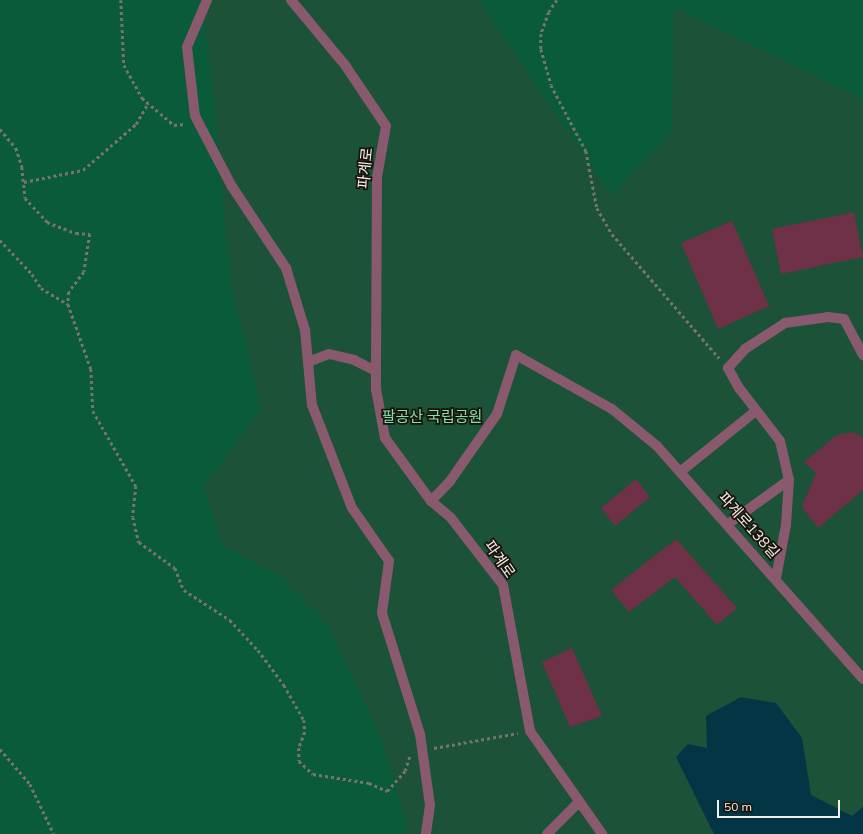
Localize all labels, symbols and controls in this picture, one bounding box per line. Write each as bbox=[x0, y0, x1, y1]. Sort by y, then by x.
street label: 파계로 bbox=[354, 146, 376, 190]
park label: 팔공산 국립공원 bbox=[382, 408, 482, 426]
street label: 파계로138길 bbox=[715, 488, 783, 562]
street label: 파계로 bbox=[481, 537, 519, 581]
scale bar bbox=[719, 792, 842, 818]
text: 50 m bbox=[724, 799, 752, 814]

